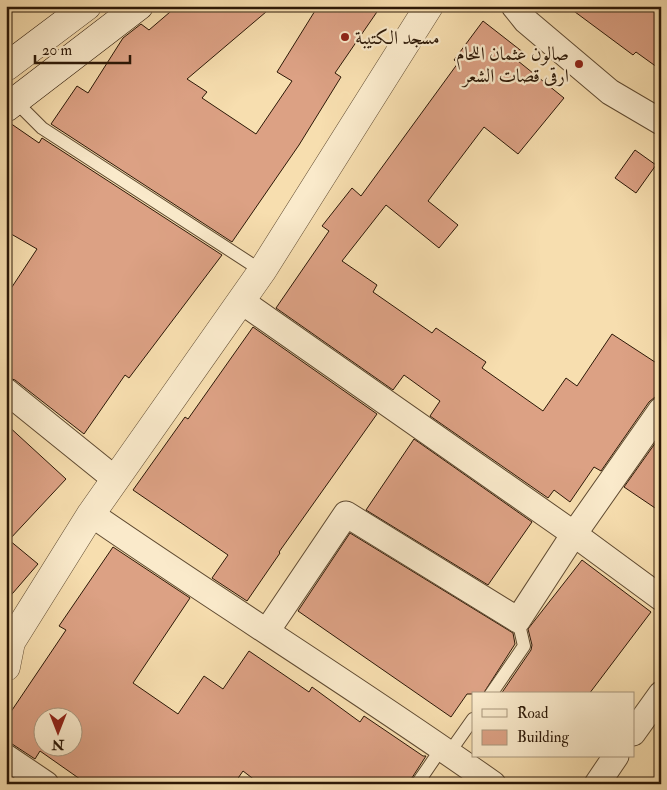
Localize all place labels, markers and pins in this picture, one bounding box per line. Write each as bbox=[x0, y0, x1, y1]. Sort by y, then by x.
place label: مسجد الكتيبة bbox=[355, 26, 440, 50]
marker: مسجد الكتيبة bbox=[339, 31, 351, 43]
place label: صالون عثمان اللحام ارقى قصات الشعر bbox=[456, 42, 569, 88]
marker: صالون عثمان اللحام ارقى قصات الشعر bbox=[573, 58, 585, 70]

